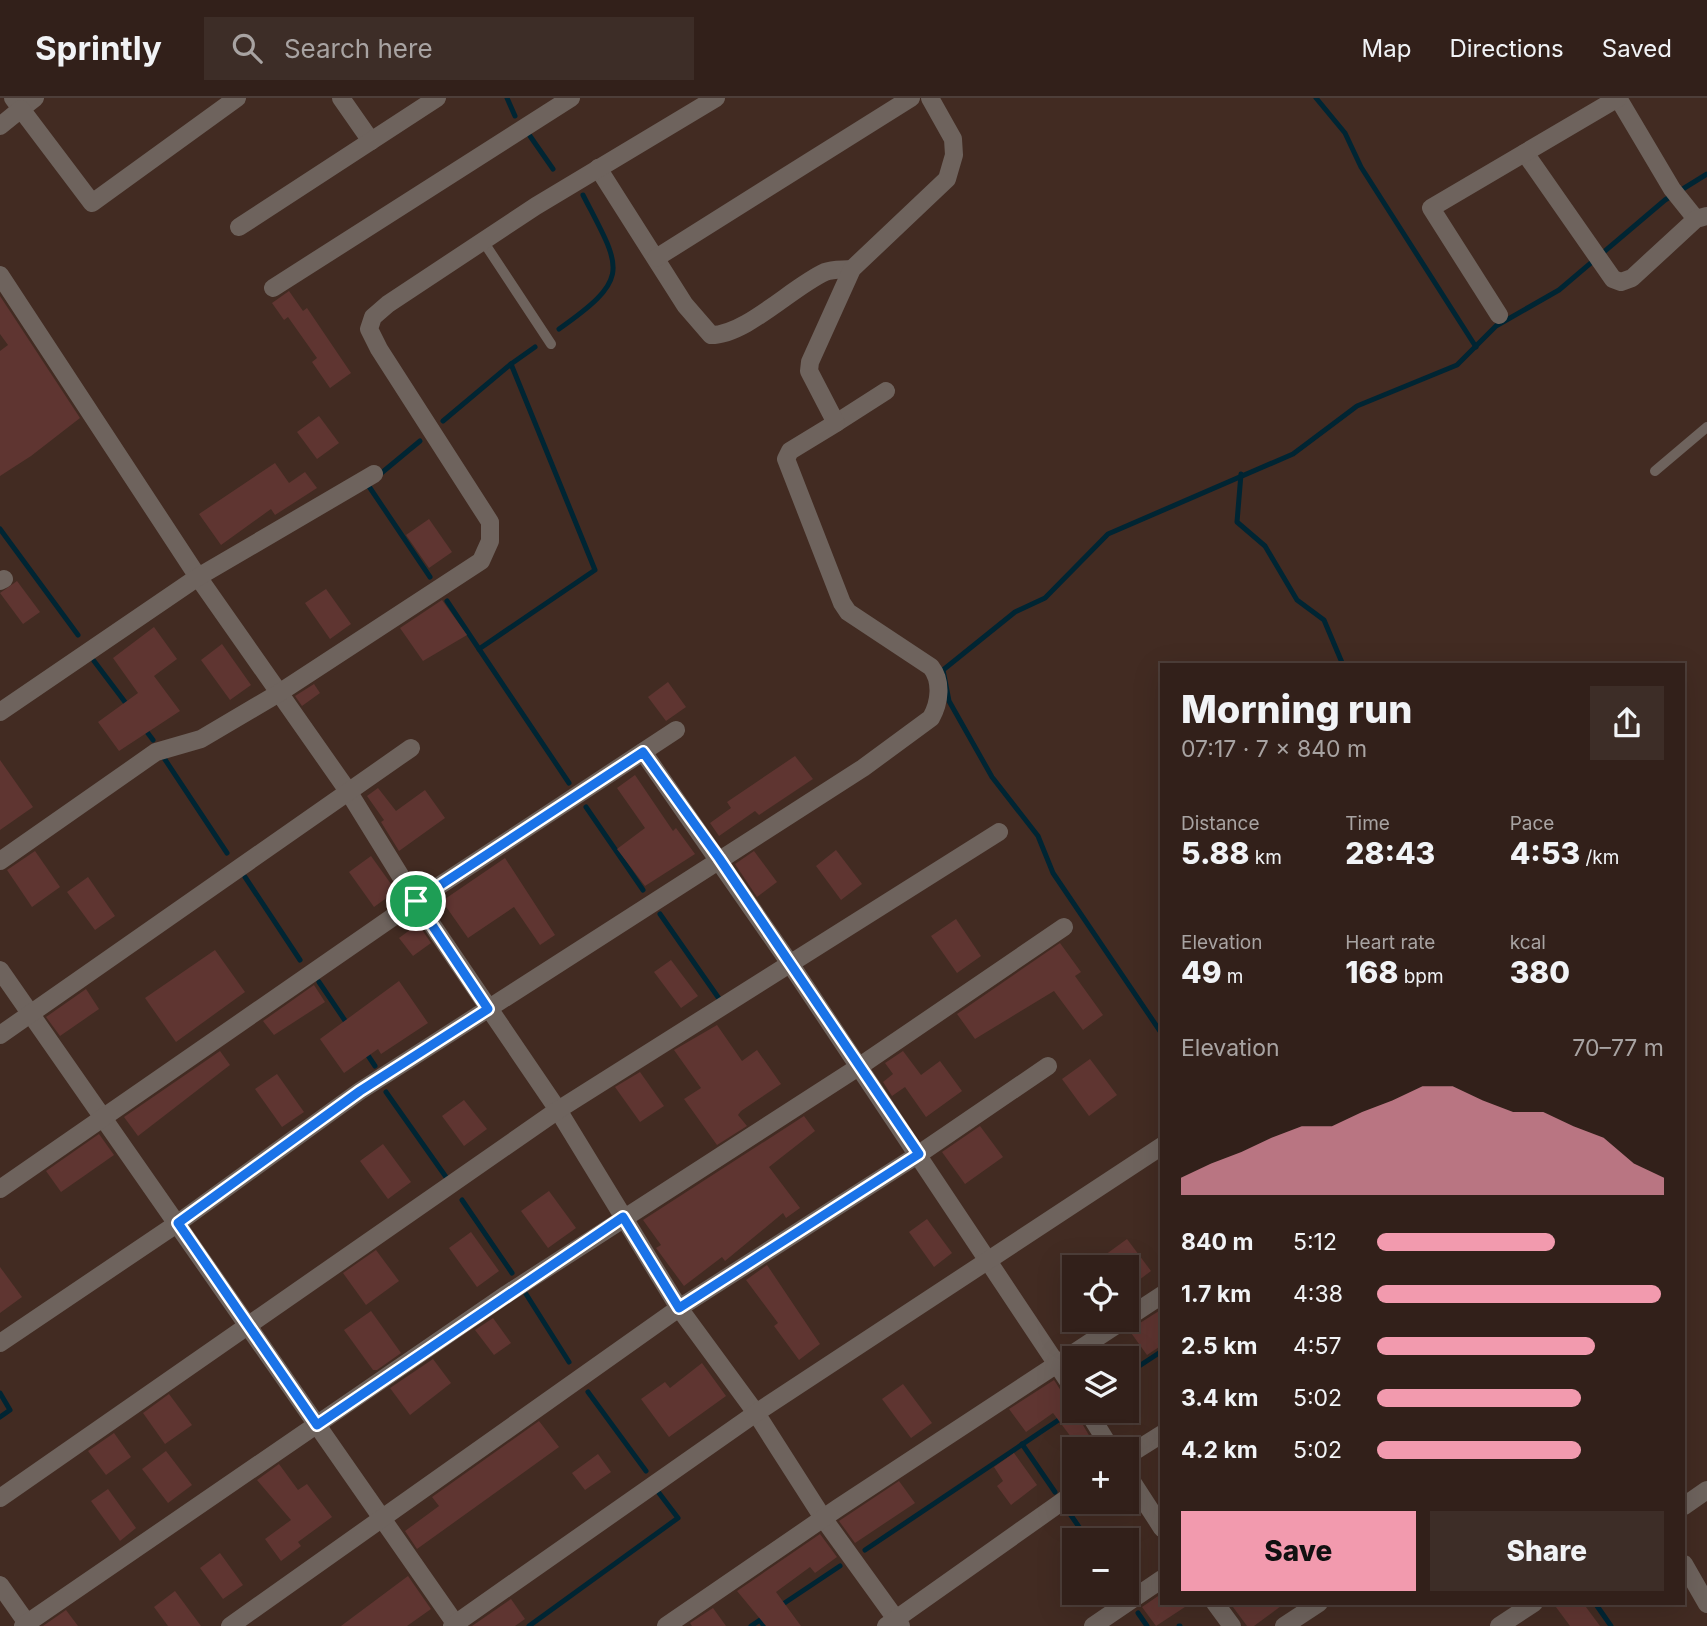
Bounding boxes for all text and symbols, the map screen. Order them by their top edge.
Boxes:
search box [204,17,694,80]
text: Sprintly [35,28,162,68]
icon: search [228,29,266,67]
text: Search here [284,33,433,64]
text: Map [1362,34,1411,63]
text: Directions [1449,34,1564,63]
text: Saved [1602,34,1672,63]
text: Morning run [1181,686,1412,732]
button: share [1590,686,1664,760]
text: 07:17 · 7 × 840 m [1181,735,1367,763]
text: Distance [1181,812,1259,835]
text: Time [1345,812,1390,835]
text: Pace [1510,812,1554,835]
text: 5.88 [1181,835,1249,871]
text: 28:43 [1345,835,1435,871]
text: 4:53 [1510,835,1580,871]
text: km [1249,846,1282,869]
text: /km [1580,846,1619,869]
pin [386,871,446,931]
icon: arrive [397,882,435,920]
text: Elevation [1181,931,1262,954]
text: Heart rate [1345,931,1435,954]
text: kcal [1510,931,1546,954]
text: 49 [1181,954,1222,990]
text: 168 [1345,954,1398,990]
text: 380 [1510,954,1570,990]
text: m [1222,965,1244,988]
text: bpm [1398,965,1444,988]
text: Elevation [1181,1034,1280,1062]
text: 70–77 m [1572,1034,1664,1062]
text: 840 m [1181,1228,1253,1256]
text: 5:12 [1293,1228,1337,1256]
map controls [1062,1255,1139,1605]
button: locate [1062,1255,1139,1332]
text: 1.7 km [1181,1280,1251,1308]
text: 4:38 [1293,1280,1343,1308]
text: 2.5 km [1181,1332,1258,1360]
text: 4:57 [1293,1332,1341,1360]
button: layers [1062,1346,1139,1423]
text: 3.4 km [1181,1384,1258,1412]
text: 5:02 [1293,1384,1342,1412]
text: 4.2 km [1181,1436,1258,1464]
text: 5:02 [1293,1436,1342,1464]
button: + [1062,1437,1139,1514]
button: Save [1181,1511,1416,1591]
button: Share [1430,1511,1664,1591]
button: − [1062,1528,1139,1605]

